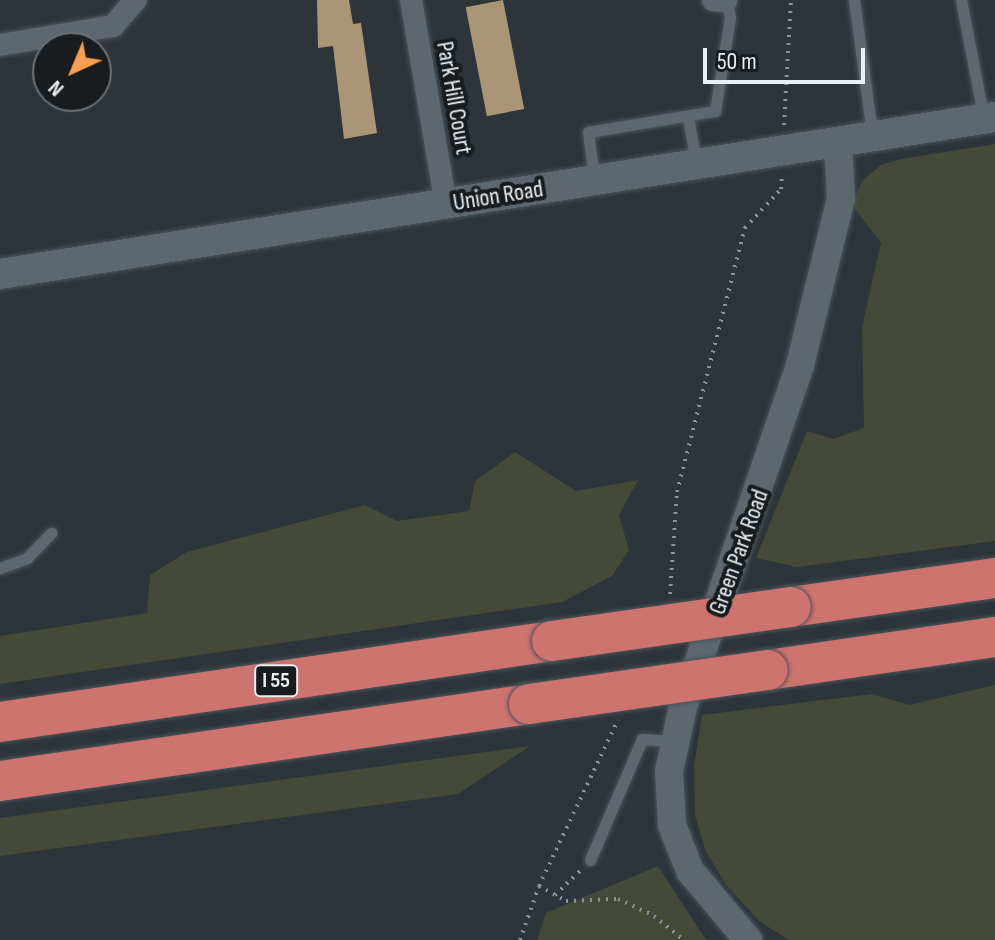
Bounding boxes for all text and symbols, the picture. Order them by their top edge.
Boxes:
north arrow [32,32,112,112]
scale bar [707,32,869,82]
street label: Park Hill Court [430,39,478,157]
text: 50 m [717,47,757,76]
text: N [43,74,70,102]
street label: Union Road [451,175,545,217]
street label: Green Park Road [703,486,775,618]
road number: I 55 [254,663,298,699]

